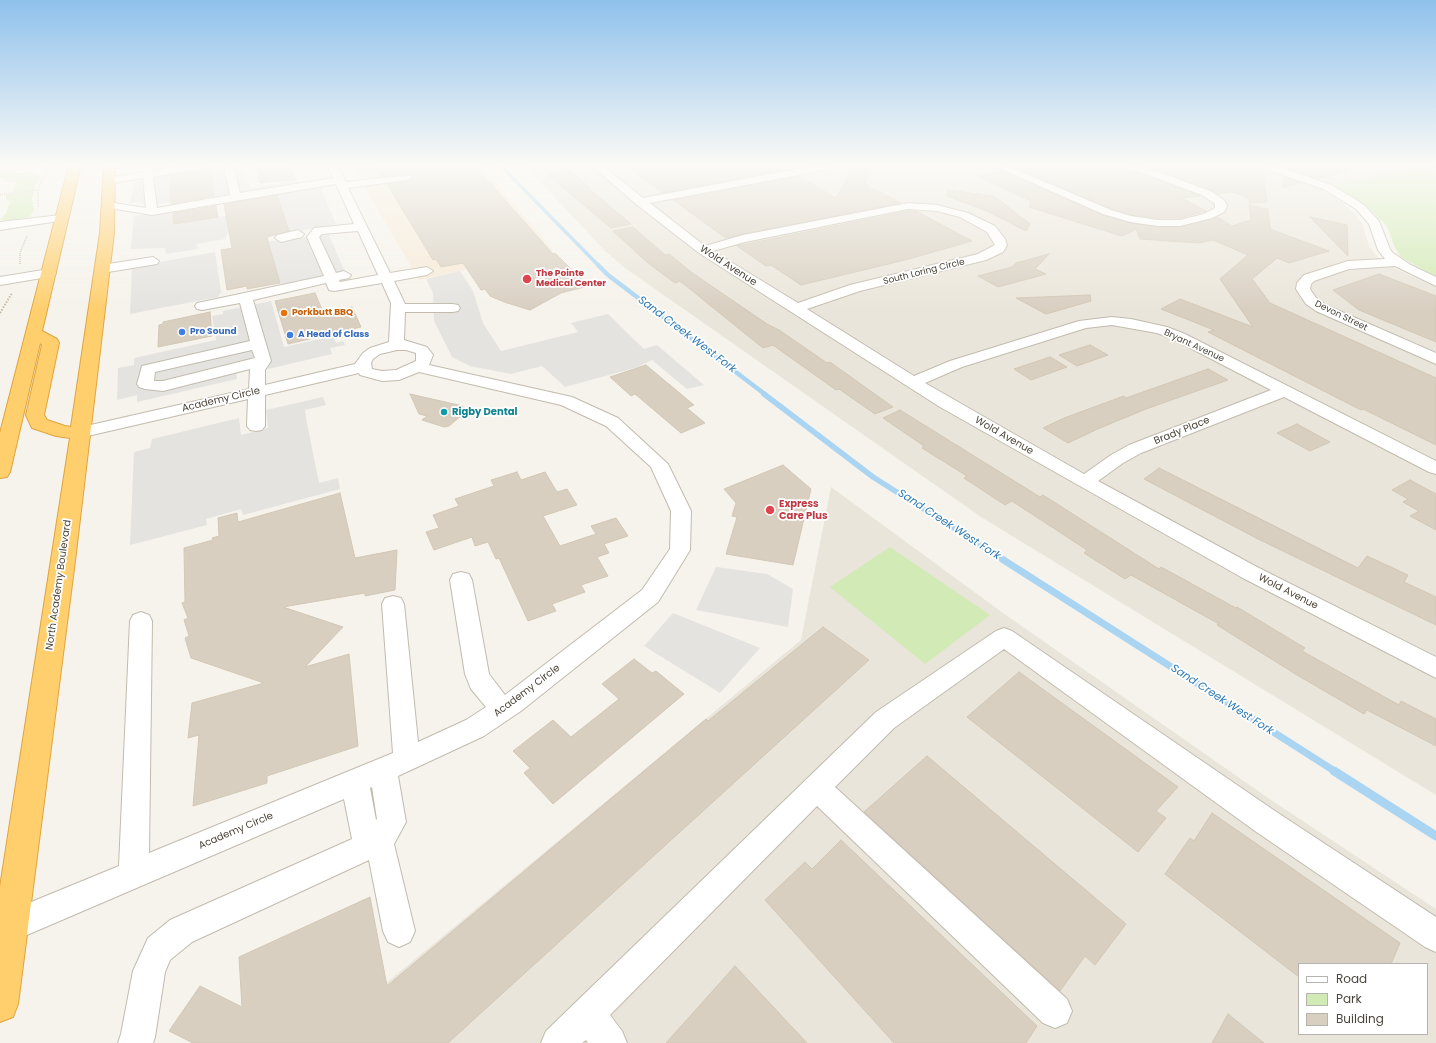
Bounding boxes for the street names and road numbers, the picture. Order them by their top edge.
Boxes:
street label: Wold Avenue [697,243,759,289]
street label: South Loring Circle [882,257,966,287]
street label: Devon Street [1313,299,1369,333]
street label: Bryant Avenue [1162,327,1226,365]
street label: Academy Circle [181,385,261,415]
street label: Wold Avenue [973,414,1035,458]
street label: Brady Place [1152,414,1212,448]
street label: North Academy Boulevard [44,519,74,651]
street label: Wold Avenue [1256,572,1320,612]
street label: Academy Circle [492,662,562,720]
street label: Academy Circle [197,810,275,852]

